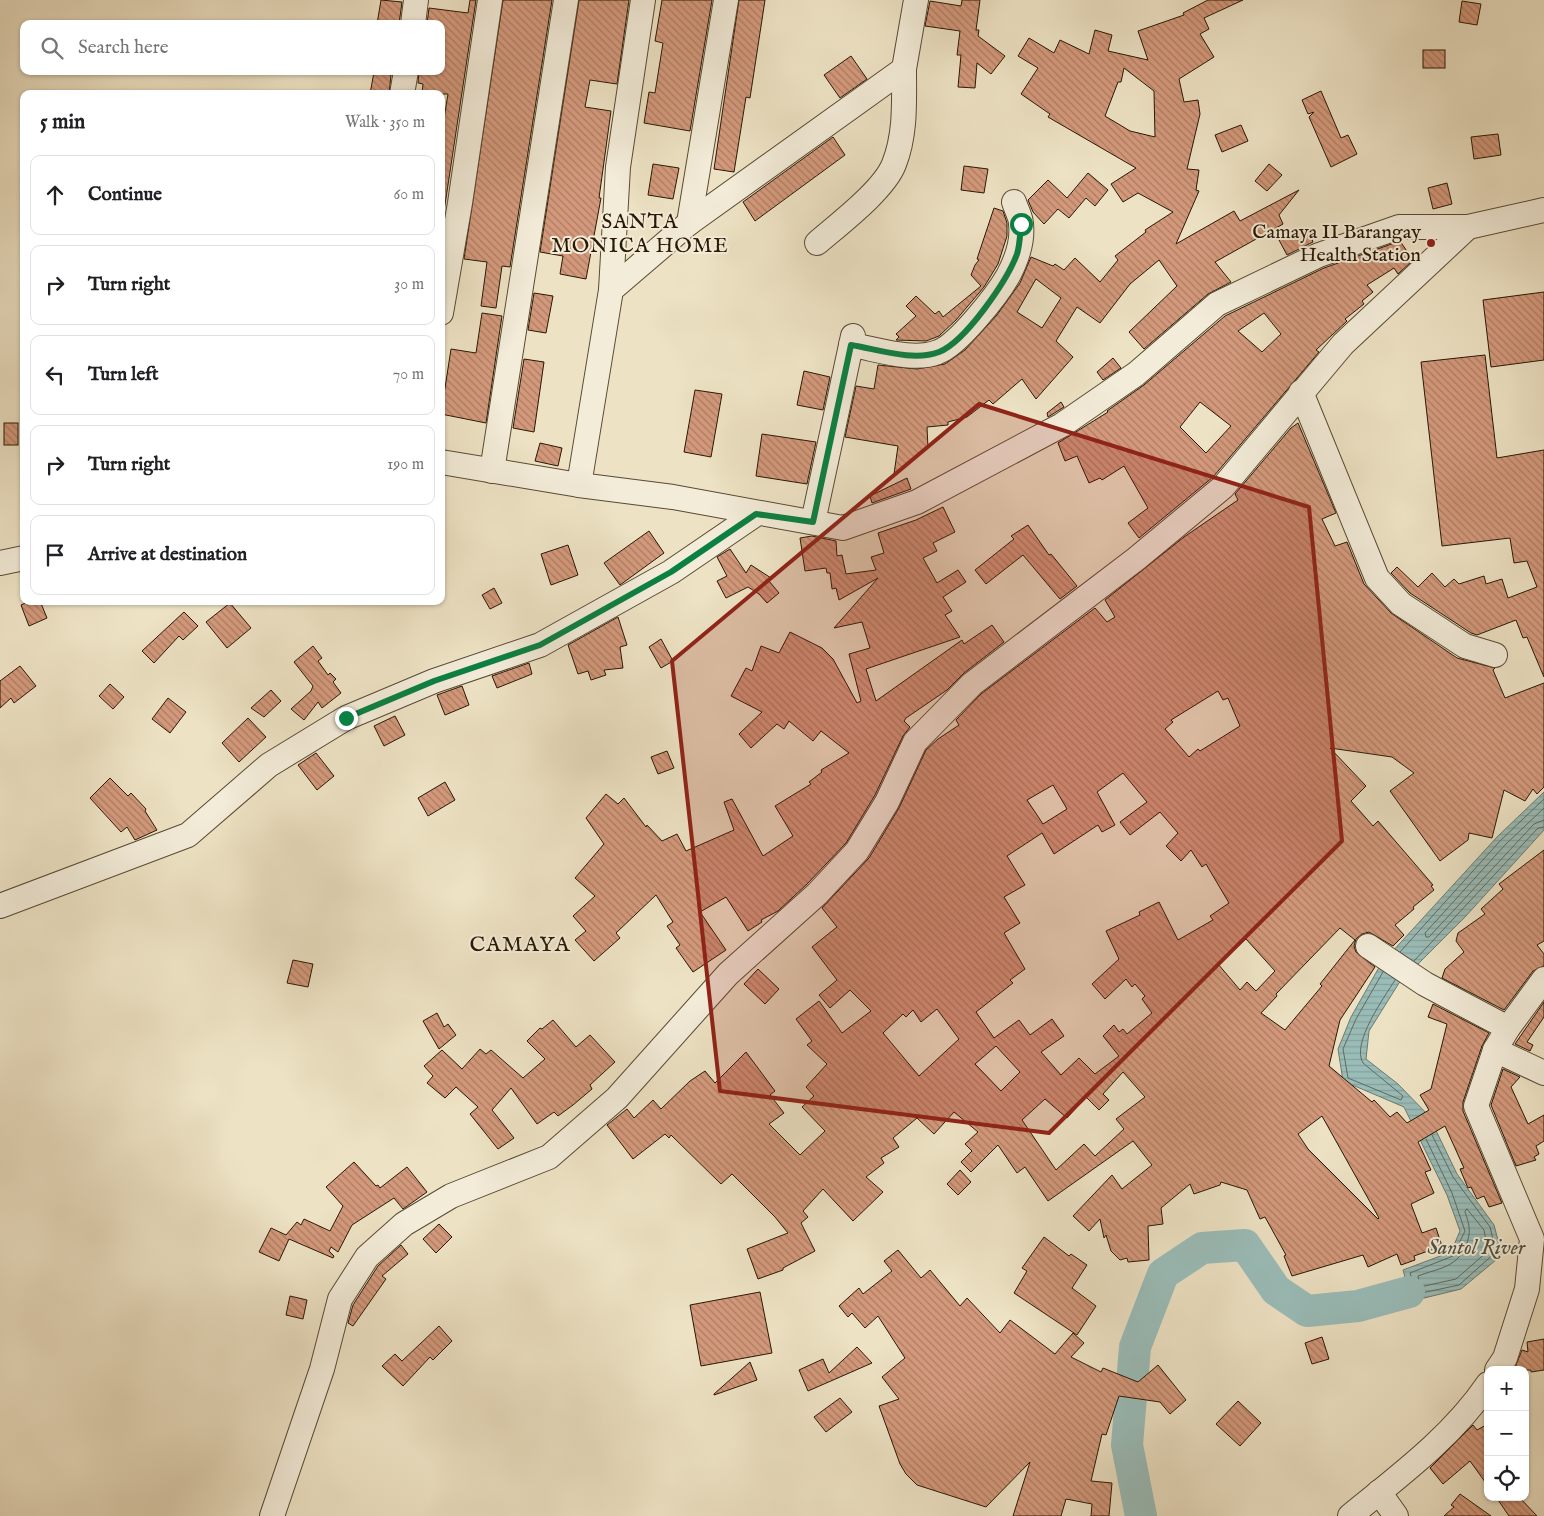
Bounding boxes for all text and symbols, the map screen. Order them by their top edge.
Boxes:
search box [20,20,445,75]
icon: search [38,34,66,62]
text: Search here [78,36,169,60]
text: 5 min [40,109,85,136]
text: Walk · 350 m [345,113,425,133]
icon: ahead [41,181,69,209]
text: Continue [88,183,162,207]
text: 60 m [394,185,424,205]
district label: SANTA MONICA HOME [551,209,729,260]
route start [1010,213,1033,236]
place label: Camaya II Barangay Health Station [1252,220,1421,268]
marker: Camaya II Barangay Health Station [1425,237,1437,249]
icon: right [41,271,69,299]
text: Turn right [88,273,170,297]
text: 30 m [394,275,424,295]
icon: left [41,361,69,389]
text: Turn left [88,363,159,387]
text: 70 m [393,365,424,385]
icon: right [41,451,69,479]
text: Turn right [88,453,170,477]
text: 190 m [387,455,424,475]
icon: arrive [41,541,69,569]
text: Arrive at destination [88,543,247,567]
route end [335,707,358,730]
district label: CAMAYA [469,931,571,959]
water label: Santol River [1427,1235,1526,1262]
map controls [1484,1366,1529,1501]
button: + [1484,1366,1529,1411]
button: − [1484,1411,1529,1456]
button: locate [1484,1456,1529,1501]

